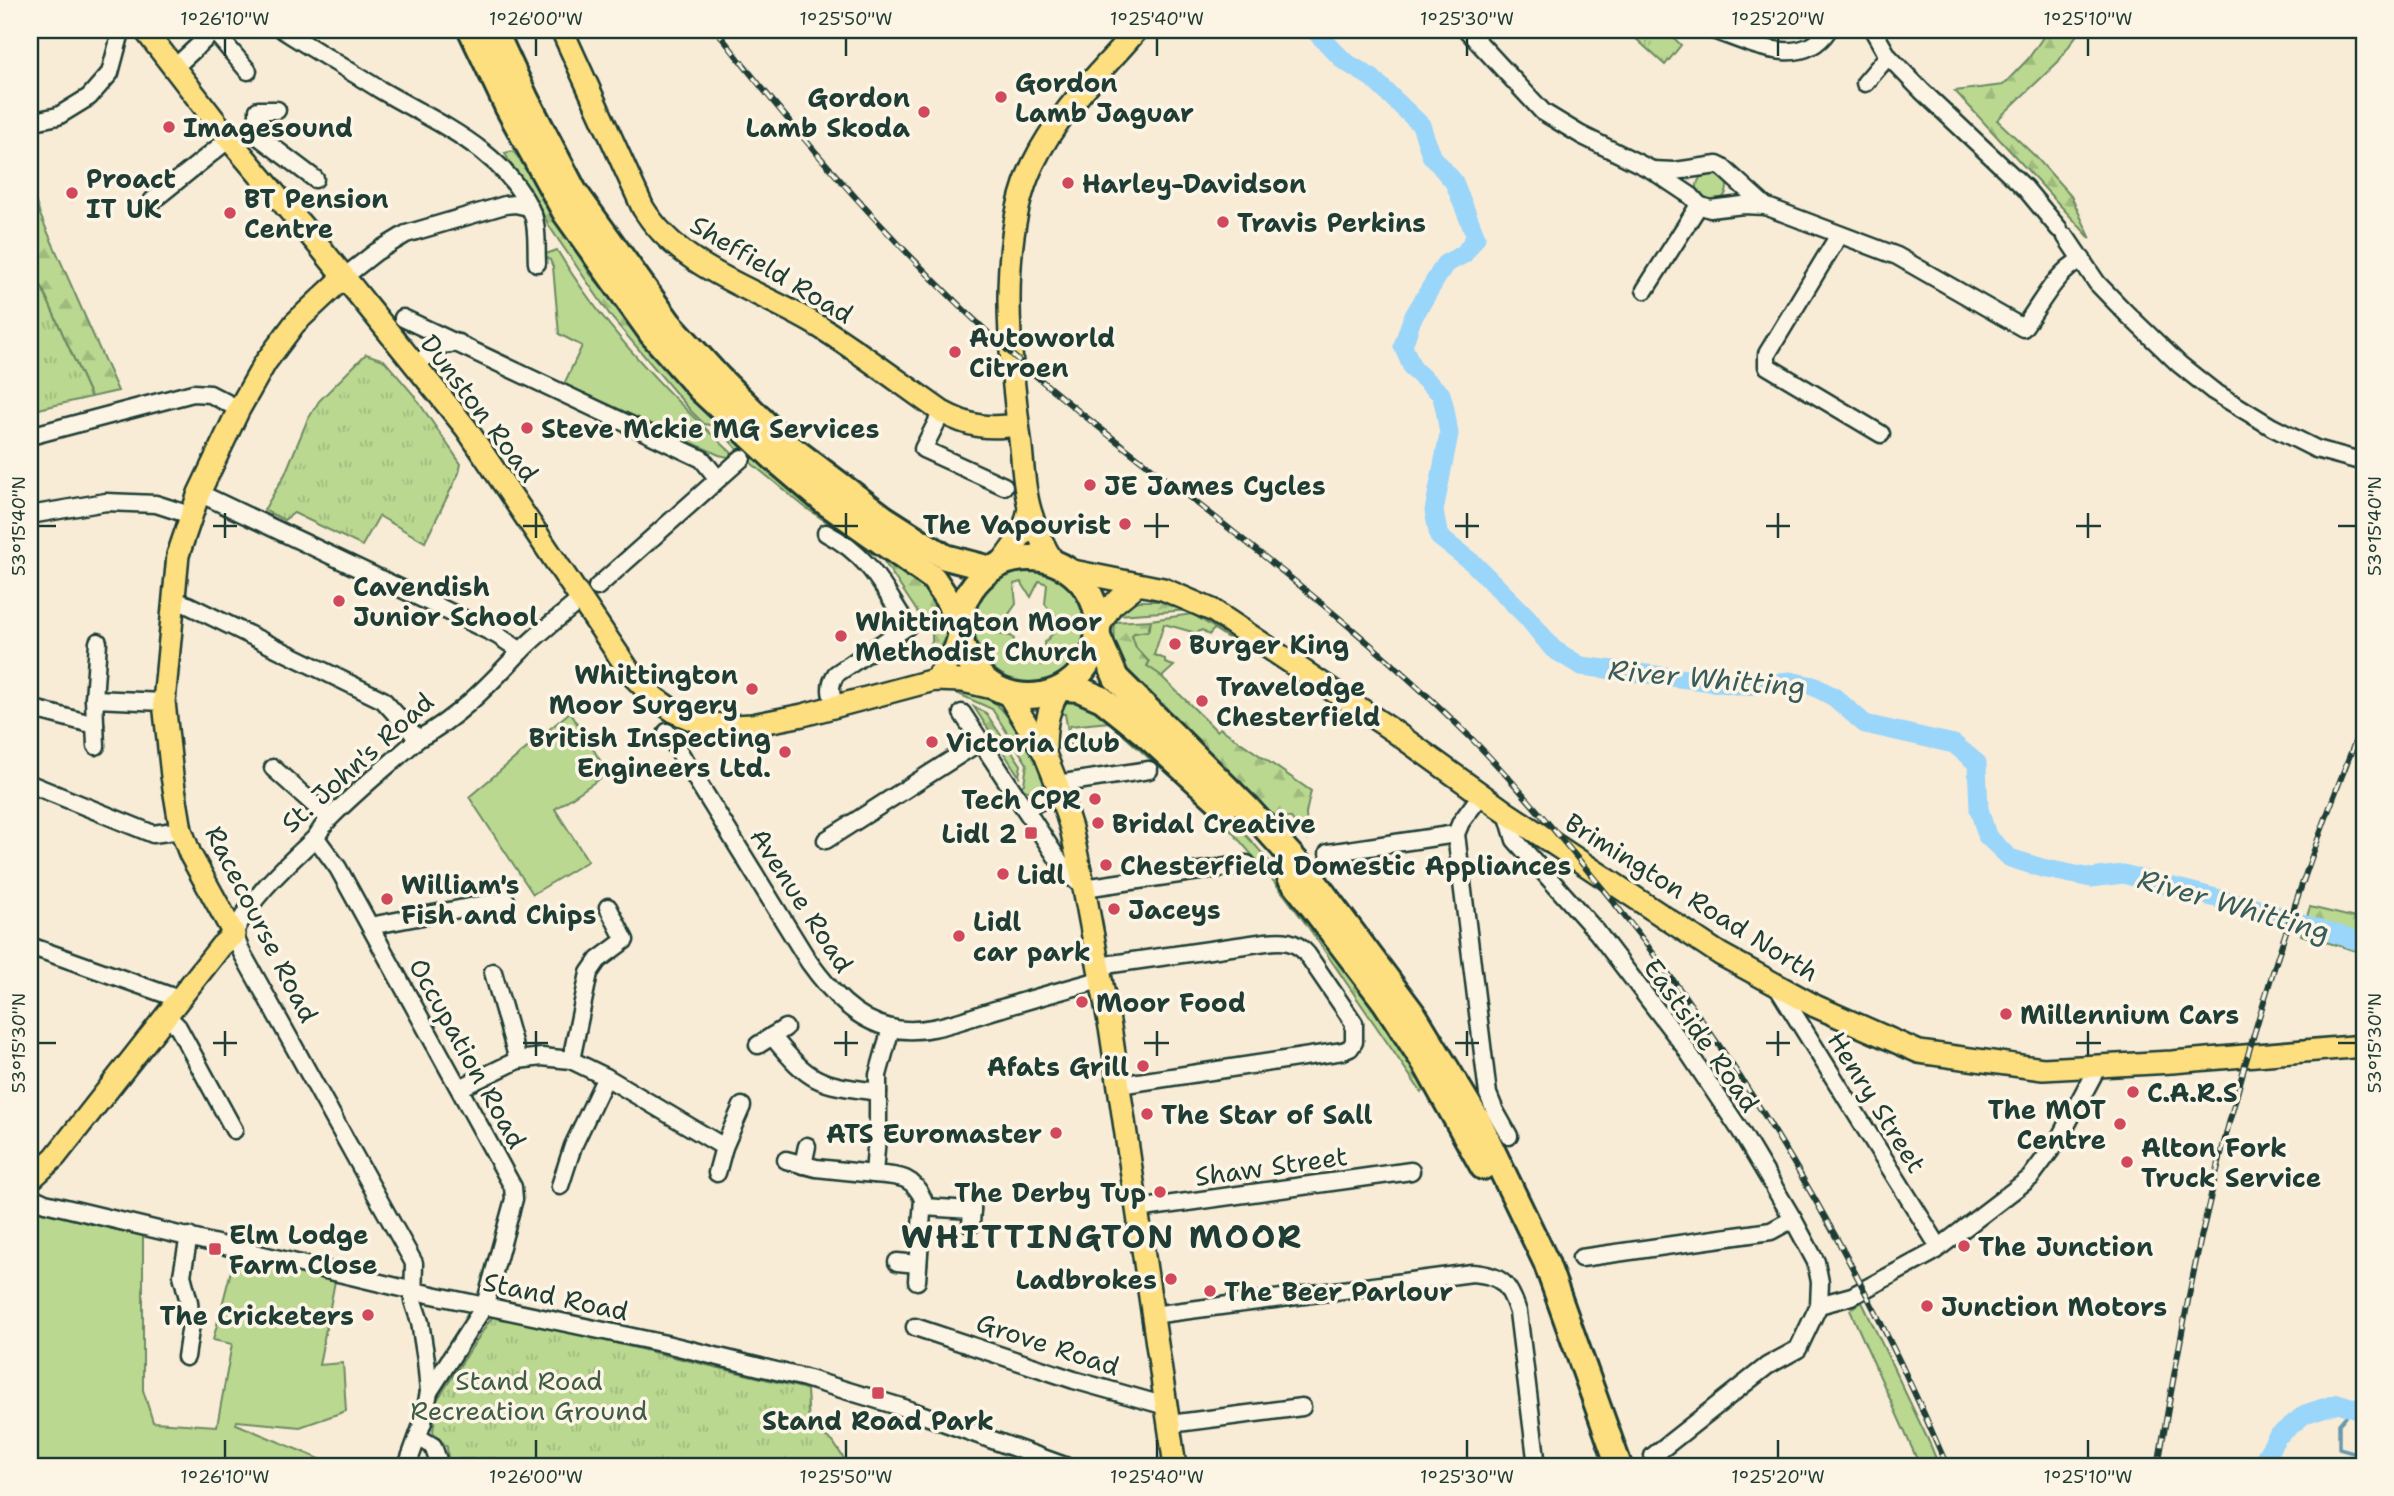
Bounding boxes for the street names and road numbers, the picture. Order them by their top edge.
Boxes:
street label: Sheffield Road [684,207,860,331]
street label: Dunston Road [413,327,547,489]
street label: St. John's Road [273,684,441,840]
street label: Brimington Road North [1558,805,1826,989]
street label: Racecourse Road [197,820,327,1028]
street label: Avenue Road [742,821,862,979]
street label: Eastside Road [1636,951,1768,1119]
street label: Occupation Road [401,952,535,1154]
street label: Henry Street [1820,1025,1934,1179]
street label: Shaw Street [1192,1138,1350,1194]
street label: Stand Road [480,1264,632,1328]
street label: Grove Road [972,1304,1124,1384]

